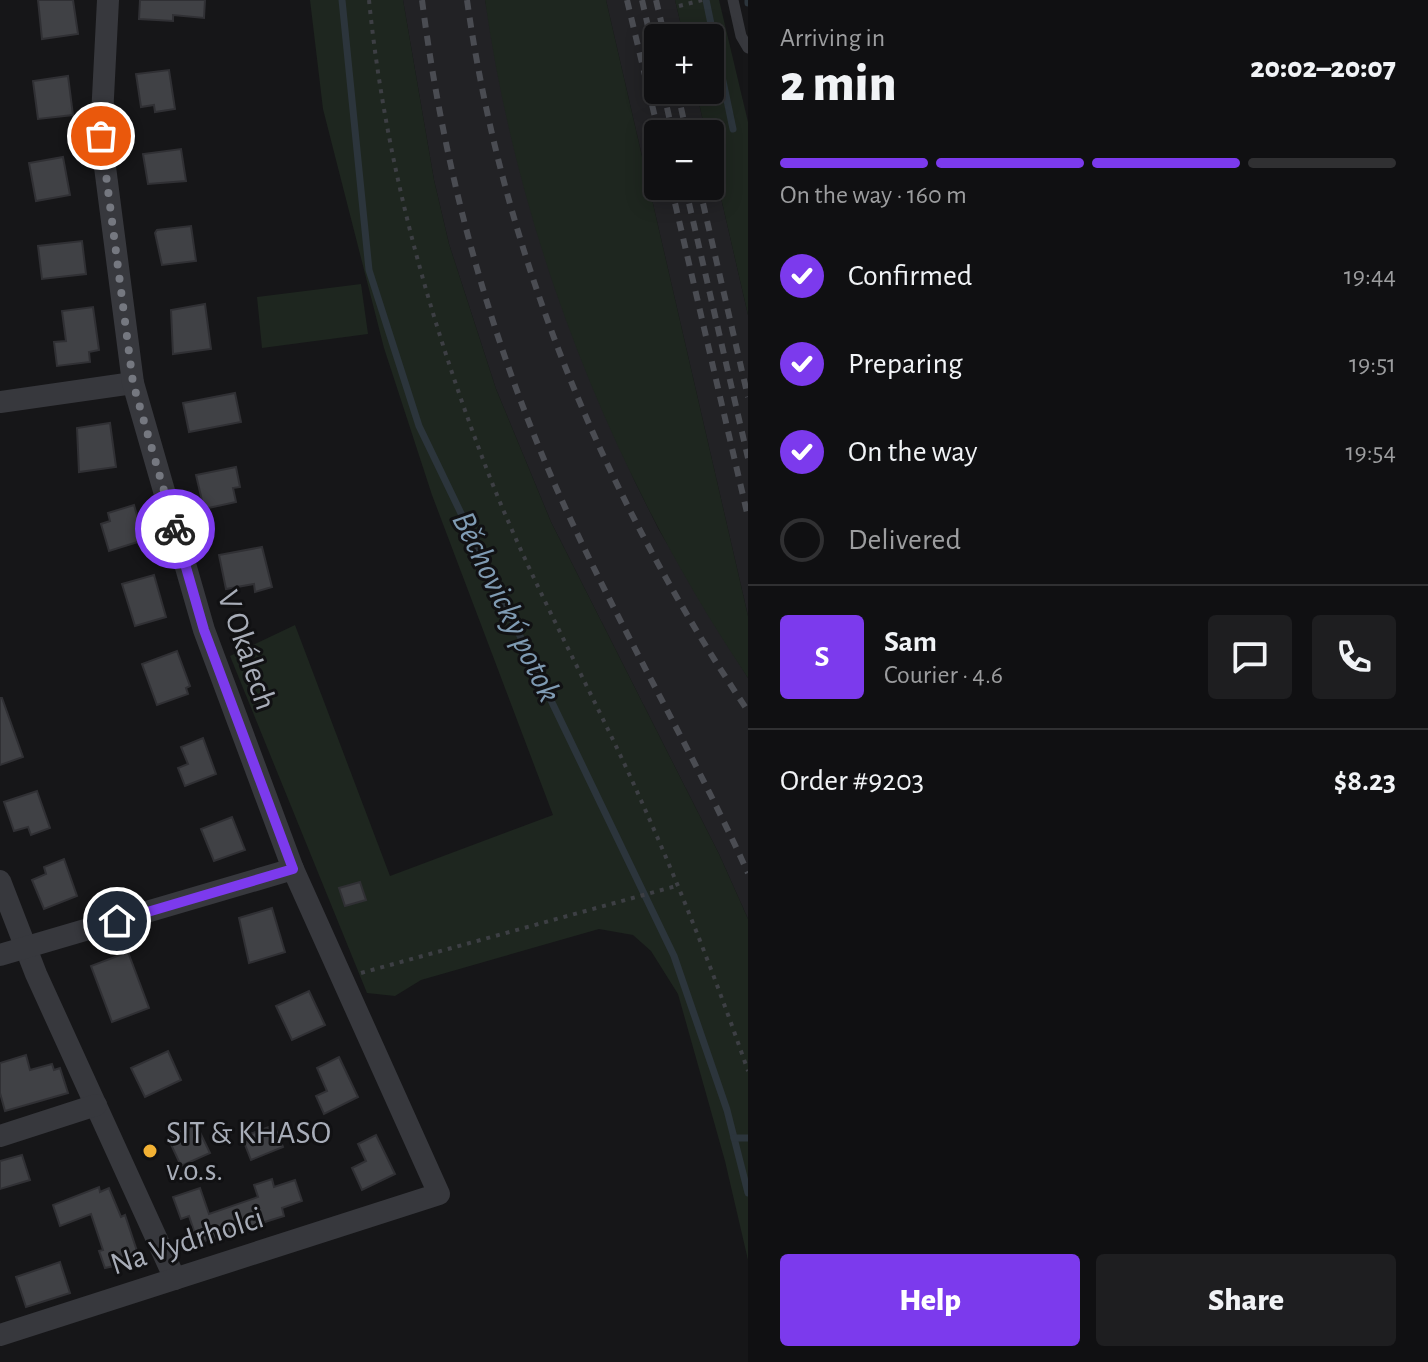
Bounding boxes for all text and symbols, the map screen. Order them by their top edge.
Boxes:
map controls [644,24,724,200]
button: + [644,24,724,104]
text: Arriving in [780,25,885,51]
text: 20:02–20:07 [1250,53,1396,83]
text: 2 min [780,58,896,110]
pin [67,102,135,170]
icon: bag [79,114,123,158]
button: − [644,120,724,200]
text: On the way · 160 m [780,182,967,208]
icon: check [780,254,824,298]
text: Confirmed [848,261,972,291]
text: 19:44 [1344,263,1396,289]
icon: check [780,342,824,386]
text: Preparing [848,349,963,379]
text: 19:51 [1349,351,1396,377]
icon: check [780,430,824,474]
text: On the way [848,437,977,467]
text: 19:54 [1346,439,1396,465]
courier [135,489,215,569]
water label: Běchovický potok [445,506,567,708]
icon: bike [153,507,197,551]
text: Delivered [848,525,961,555]
street label: V Okálech [212,586,282,714]
button: chat [1208,615,1292,699]
button: phone [1312,615,1396,699]
text: Sam [884,627,937,657]
text: S [815,642,829,672]
text: Courier · 4.6 [884,662,1003,688]
text: Order #9203 [780,766,924,796]
text: $8.23 [1334,766,1396,796]
pin [83,887,151,955]
icon: home [95,899,139,943]
place label: SIT & KHASO v.o.s. [166,1117,331,1186]
marker: SIT & KHASO v.o.s. [141,1142,159,1160]
street label: Na Vydrholci [106,1201,268,1281]
button: Help [780,1254,1080,1346]
button: Share [1096,1254,1396,1346]

